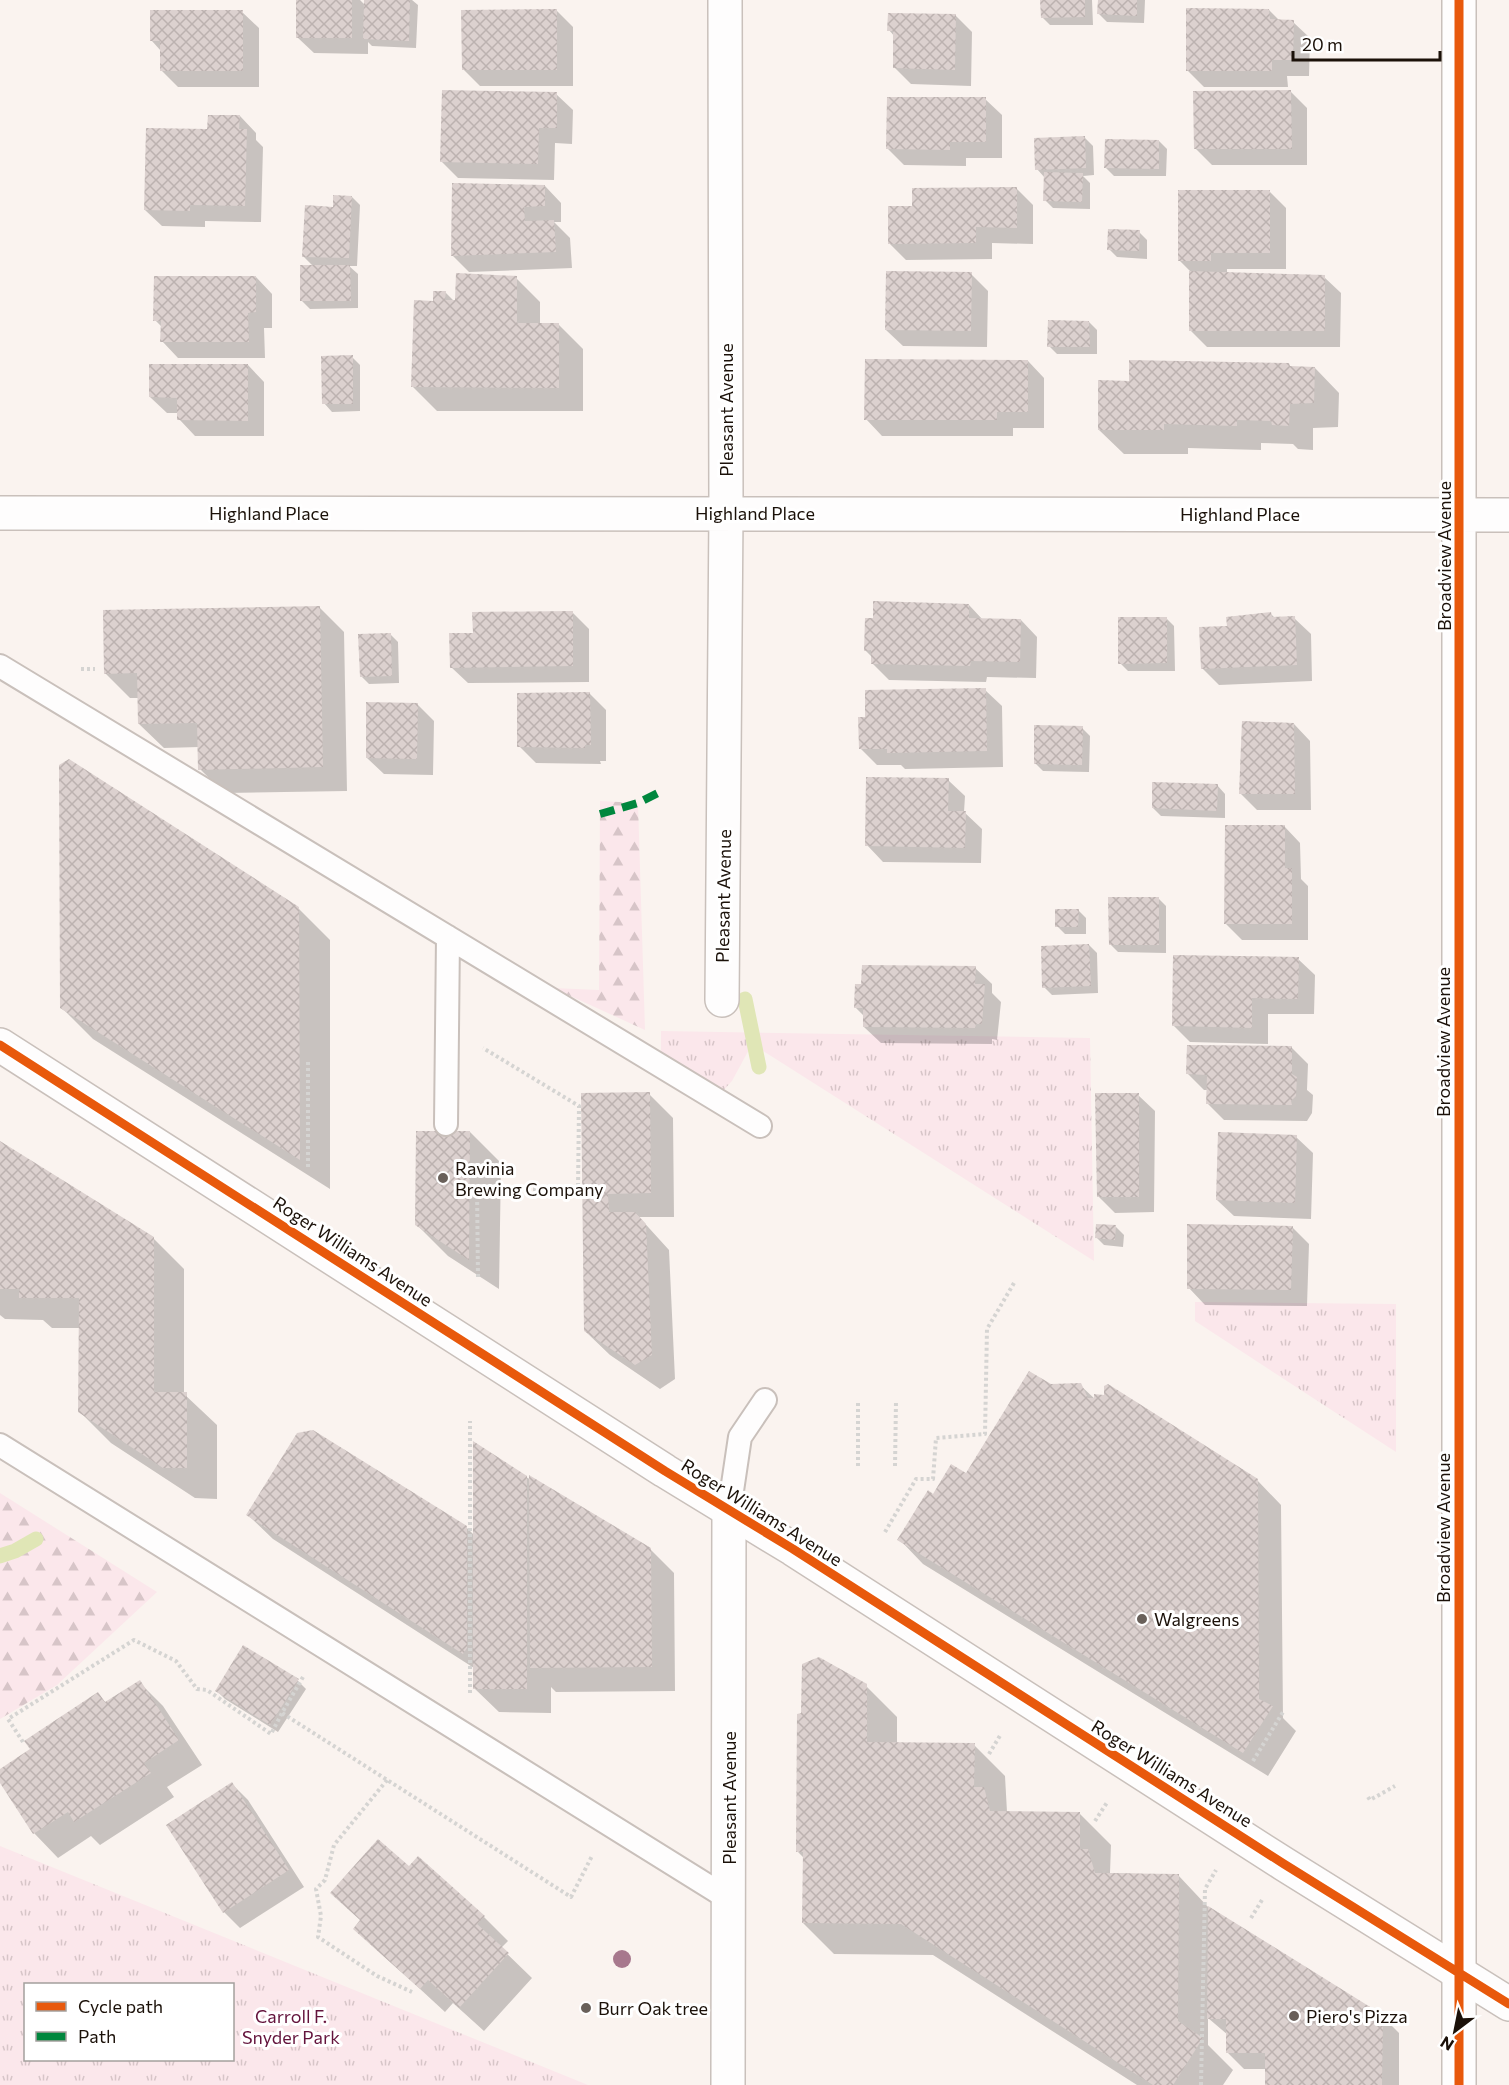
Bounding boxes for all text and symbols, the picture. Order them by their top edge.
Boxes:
scale bar [1293,24,1440,62]
text: 20 m [1302,33,1343,55]
street label: Pleasant Avenue [715,343,737,477]
street label: Broadview Avenue [1433,481,1455,631]
street label: Highland Place [209,502,329,524]
street label: Highland Place [695,502,815,524]
street label: Highland Place [1180,503,1300,525]
street label: Pleasant Avenue [711,829,735,963]
street label: Broadview Avenue [1432,967,1454,1117]
place label: Ravinia Brewing Company [455,1157,604,1200]
marker: Ravinia Brewing Company [436,1171,450,1185]
street label: Roger Williams Avenue [269,1191,437,1311]
street label: Broadview Avenue [1432,1453,1454,1603]
street label: Roger Williams Avenue [678,1454,846,1570]
place label: Walgreens [1154,1608,1240,1630]
marker: Walgreens [1135,1612,1149,1626]
street label: Roger Williams Avenue [1088,1715,1256,1831]
street label: Pleasant Avenue [718,1731,740,1865]
legend [24,1983,234,2061]
text: Cycle path [78,1995,163,2017]
place label: Burr Oak tree [598,1997,708,2019]
marker: Burr Oak tree [579,2001,593,2015]
north arrow [1425,2001,1485,2061]
park label: Carroll F. Snyder Park [242,2005,340,2048]
place label: Piero's Pizza [1306,2005,1408,2027]
marker: Piero's Pizza [1287,2009,1301,2023]
text: Path [78,2025,116,2047]
text: N [1437,2033,1457,2055]

